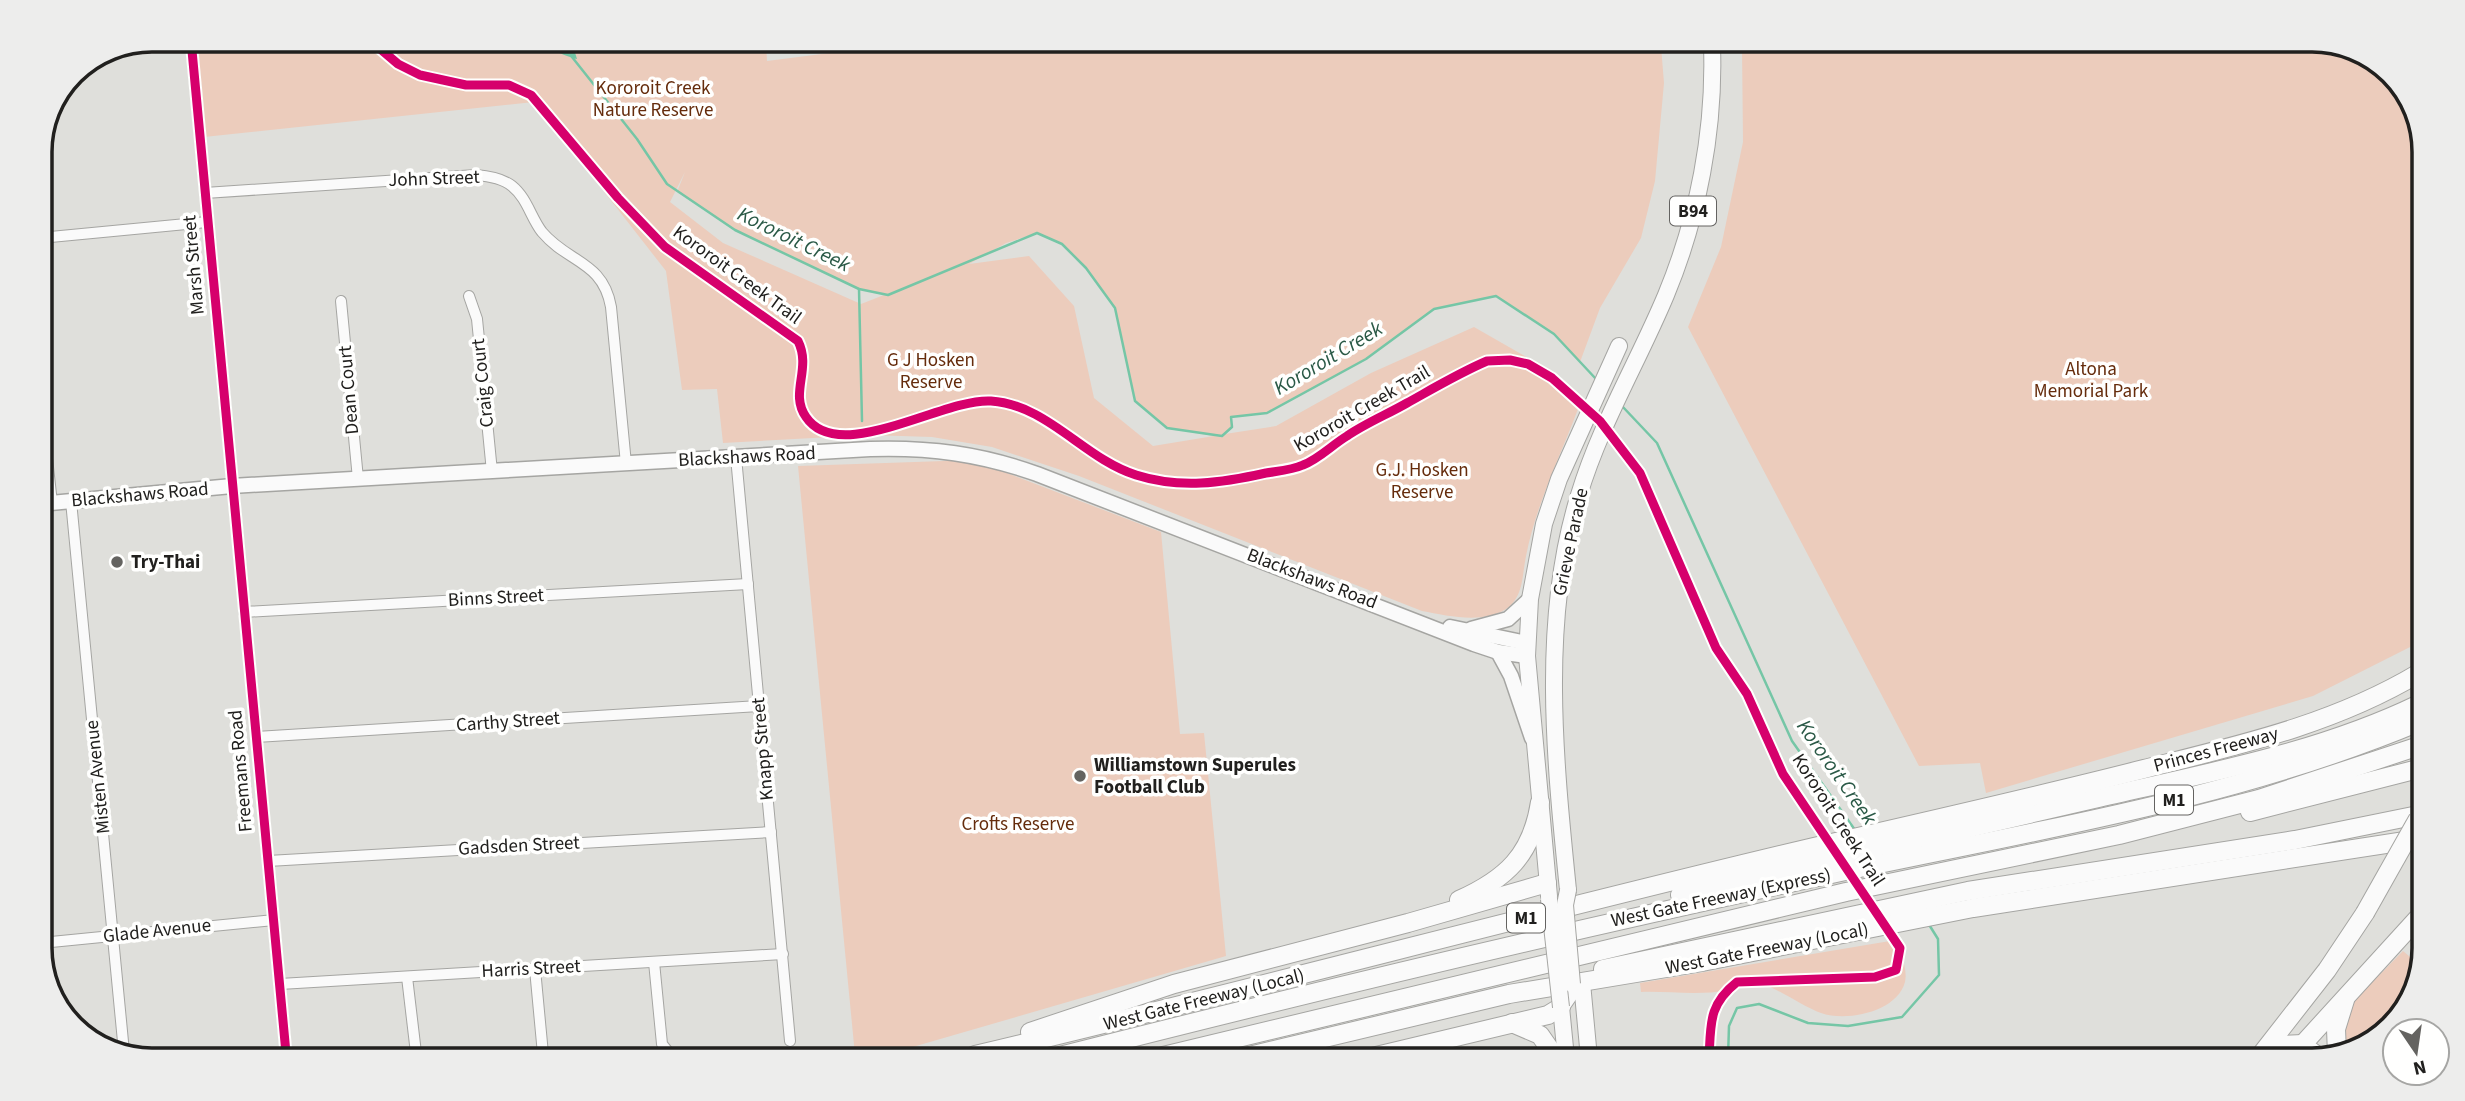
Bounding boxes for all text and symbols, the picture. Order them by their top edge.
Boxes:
park label: Kororoit Creek Nature Reserve [593,75,713,124]
street label: John Street [388,164,481,194]
road number: B94 [1670,196,1716,226]
water label: Kororoit Creek [732,199,857,280]
street label: Marsh Street [176,214,212,316]
street label: Kororoit Creek Trail [667,219,807,331]
water label: Kororoit Creek [1268,313,1389,402]
street label: Craig Court [465,337,501,429]
street label: Dean Court [332,344,366,436]
park label: G J Hosken Reserve [887,347,975,396]
park label: Altona Memorial Park [2034,356,2149,405]
street label: Kororoit Creek Trail [1289,359,1435,459]
street label: Blackshaws Road [678,440,816,474]
park label: G.J. Hosken Reserve [1375,457,1469,506]
street label: Blackshaws Road [70,476,210,514]
street label: Grieve Parade [1546,486,1596,598]
street label: Blackshaws Road [1243,542,1381,616]
place label: Try-Thai [131,549,200,576]
marker: Try-Thai [109,554,125,570]
street label: Binns Street [447,582,545,614]
street label: Knapp Street [745,696,781,802]
street label: Carthy Street [455,705,561,739]
street label: Freemans Road [222,709,260,833]
water label: Kororoit Creek [1790,713,1885,832]
street label: Misten Avenue [79,719,117,835]
street label: Princes Freeway [2151,720,2282,780]
street label: Kororoit Creek Trail [1785,748,1891,892]
place label: Williamstown Superules Football Club [1094,752,1296,801]
marker: Williamstown Superules Football Club [1072,768,1088,784]
road number: M1 [2155,786,2193,814]
park label: Crofts Reserve [961,811,1075,838]
street label: Gadsden Street [458,829,581,863]
street label: West Gate Freeway (Express) [1608,861,1834,935]
road number: M1 [1507,903,1545,932]
street label: Glade Avenue [102,912,212,950]
street label: West Gate Freeway (Local) [1663,916,1871,982]
street label: Harris Street [481,953,582,985]
street label: West Gate Freeway (Local) [1101,962,1307,1038]
north arrow [2381,1017,2451,1087]
text: N [2410,1053,2429,1082]

